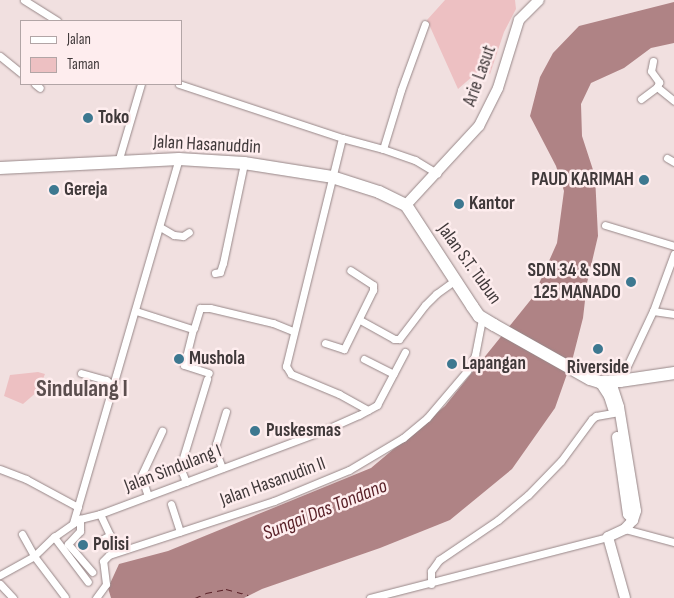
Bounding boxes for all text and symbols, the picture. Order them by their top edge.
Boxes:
legend [20,20,182,85]
text: Jalan [67,30,91,49]
street label: Arie Lasut [459,42,501,110]
text: Taman [67,55,100,74]
place label: Toko [98,107,129,129]
marker: Toko [82,112,94,124]
street label: Jalan Hasanuddin [153,131,261,159]
place label: PAUD KARIMAH [531,169,634,191]
marker: PAUD KARIMAH [638,174,650,186]
place label: Gereja [64,179,107,201]
marker: Gereja [48,184,60,196]
place label: Kantor [469,193,515,215]
marker: Kantor [453,198,465,210]
street label: Jalan S.T. Tubun [432,219,506,309]
place label: SDN 34 & SDN 125 MANADO [528,260,621,304]
marker: SDN 34 & SDN 125 MANADO [625,276,637,288]
marker: Riverside [592,343,604,355]
place label: Mushola [189,348,245,370]
marker: Mushola [173,353,185,365]
place label: Lapangan [462,353,526,375]
place label: Riverside [567,357,629,379]
marker: Lapangan [446,358,458,370]
district label: Sindulang I [36,375,128,403]
place label: Puskesmas [266,420,341,442]
marker: Puskesmas [248,424,262,438]
street label: Jalan Sindulang I [121,440,225,498]
street label: Jalan Hasanudin II [217,452,329,512]
water label: Sungai Das Tondano [259,474,391,546]
place label: Polisi [93,534,129,556]
marker: Polisi [77,539,89,551]

